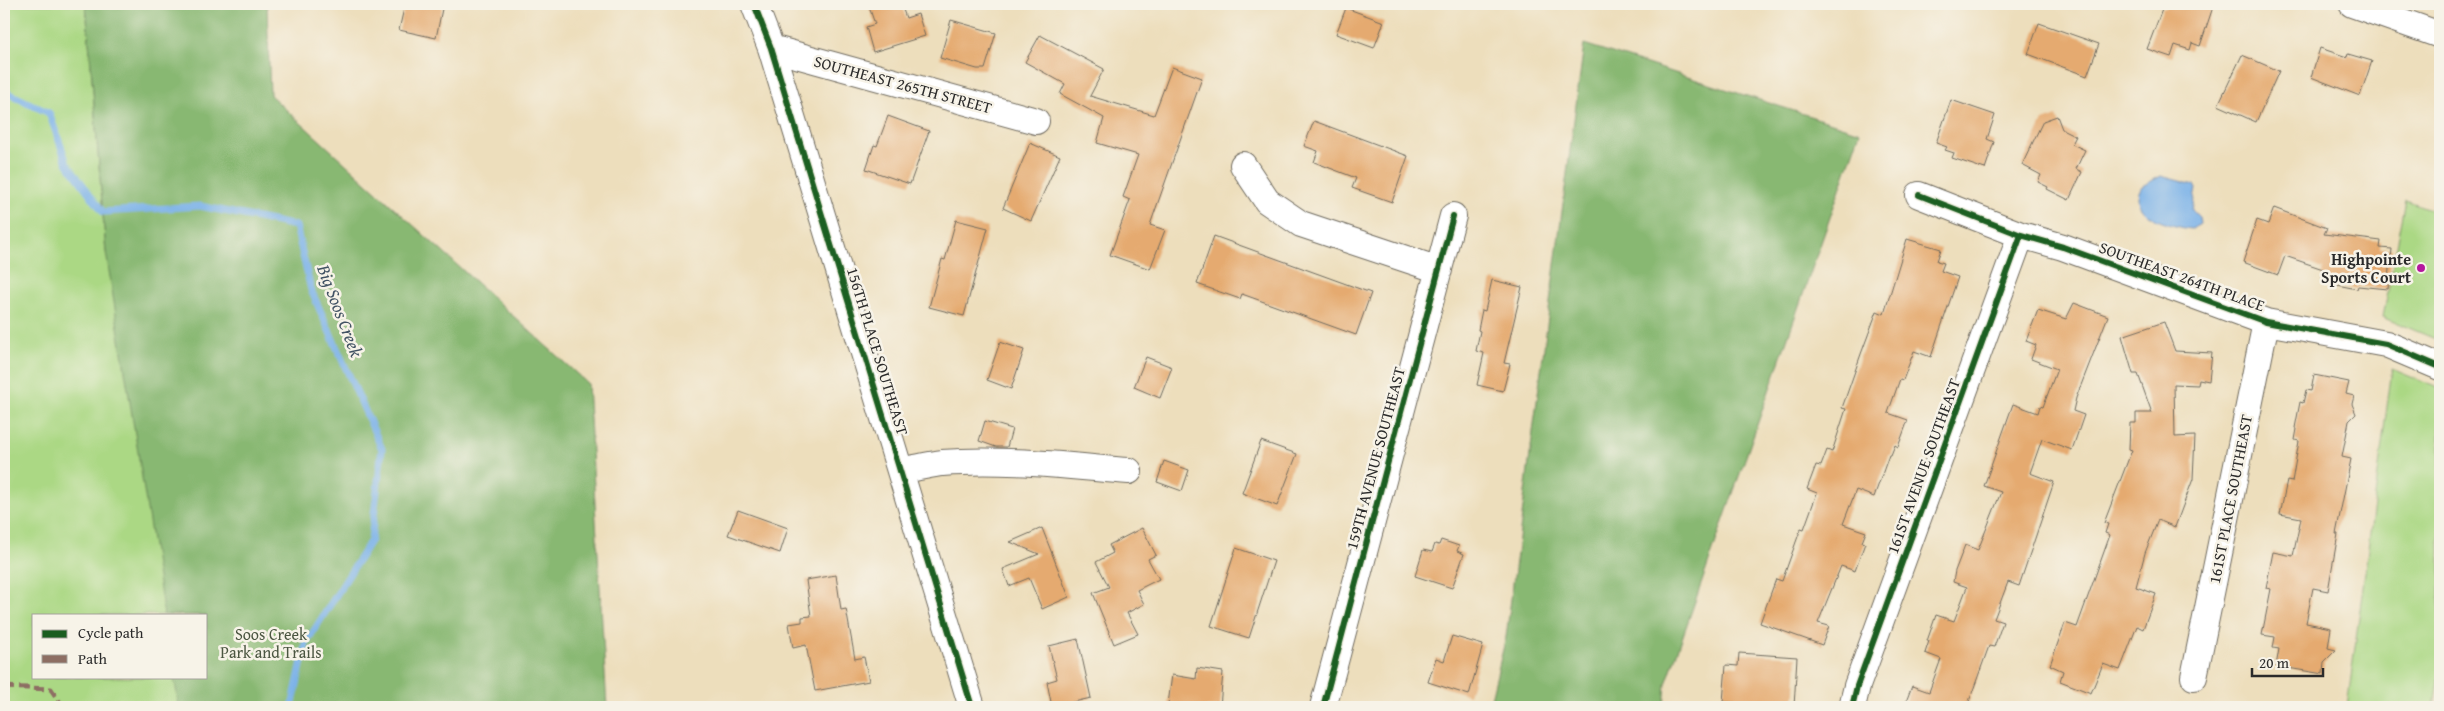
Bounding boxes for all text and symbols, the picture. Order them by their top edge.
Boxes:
street label: SOUTHEAST 265TH STREET [811,49,995,119]
street label: SOUTHEAST 264TH PLACE [2096,235,2268,317]
place label: Highpointe Sports Court [2321,247,2411,289]
water label: Big Soos Creek [310,260,371,362]
marker: Highpointe Sports Court [2415,262,2427,274]
street label: 156TH PLACE SOUTHEAST [841,264,915,438]
street label: 159TH AVENUE SOUTHEAST [1339,364,1411,552]
street label: 161ST AVENUE SOUTHEAST [1880,375,1966,557]
street label: 161ST PLACE SOUTHEAST [2202,412,2258,586]
legend [32,614,208,678]
text: Cycle path [78,622,144,643]
park label: Soos Creek Park and Trails [220,622,322,664]
scale bar [2252,646,2323,678]
text: Path [78,648,107,669]
text: 20 m [2259,652,2290,673]

